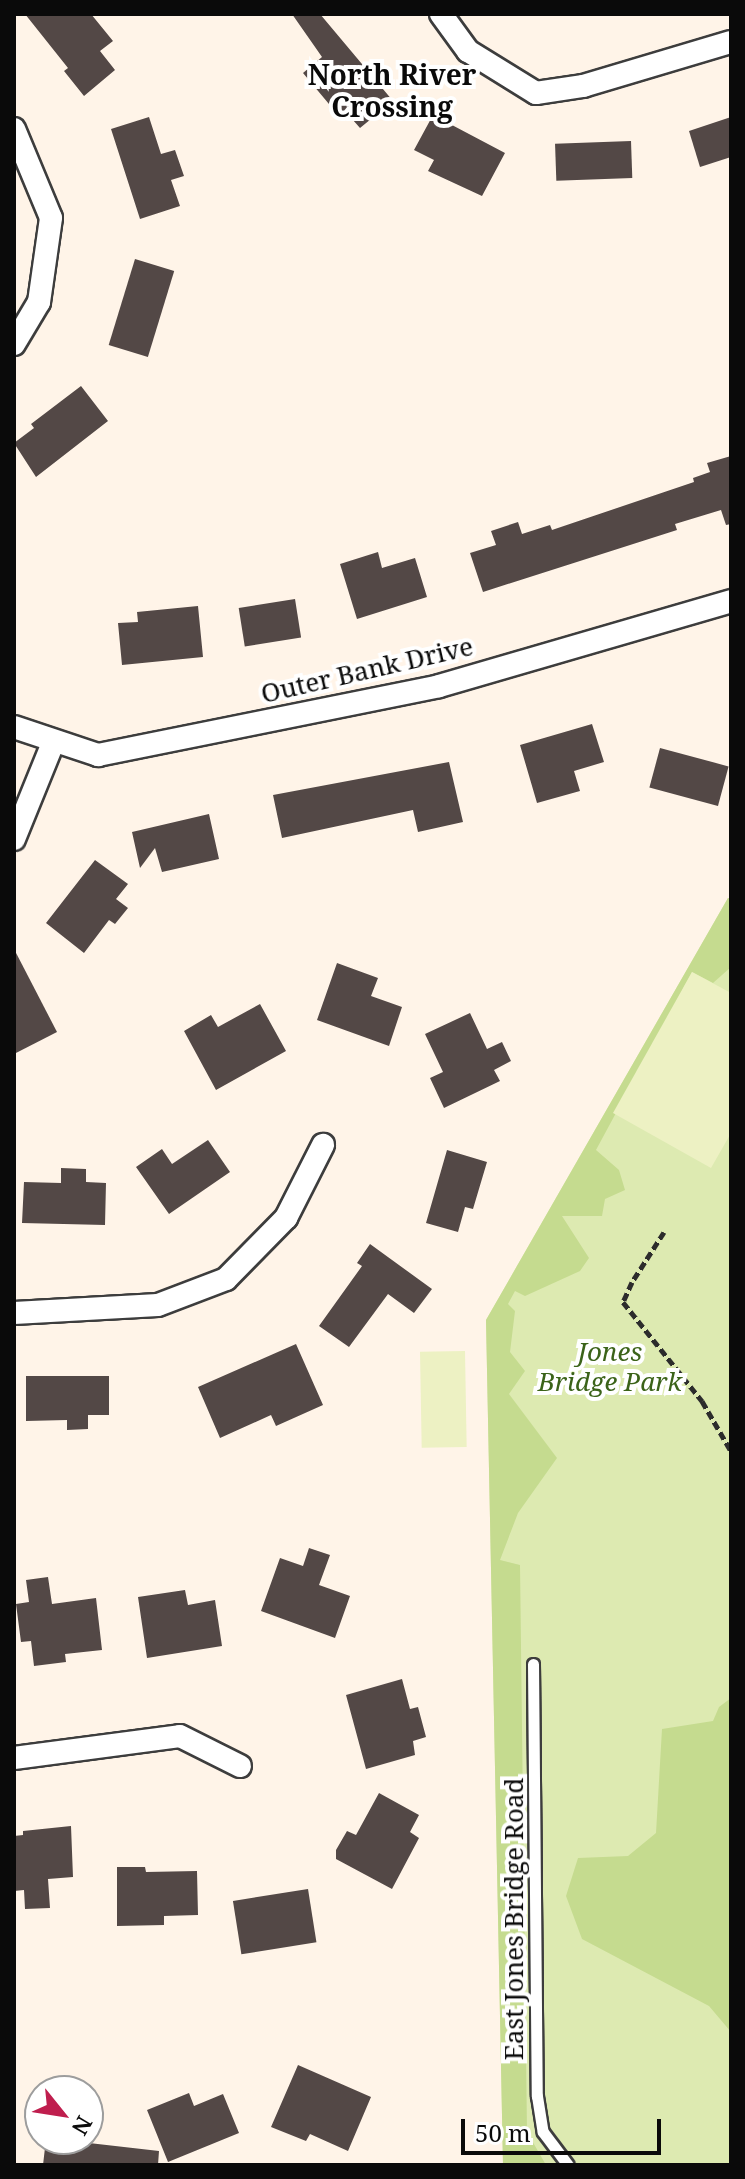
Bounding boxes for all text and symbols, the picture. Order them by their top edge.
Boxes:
district label: North River Crossing [308,57,476,123]
street label: Outer Bank Drive [258,630,476,710]
park label: Jones Bridge Park [538,1336,682,1398]
street label: East Jones Bridge Road [498,1778,530,2060]
north arrow [24,2075,104,2155]
scale bar [465,2103,665,2153]
text: N [66,2111,100,2141]
text: 50 m [475,2116,531,2149]

